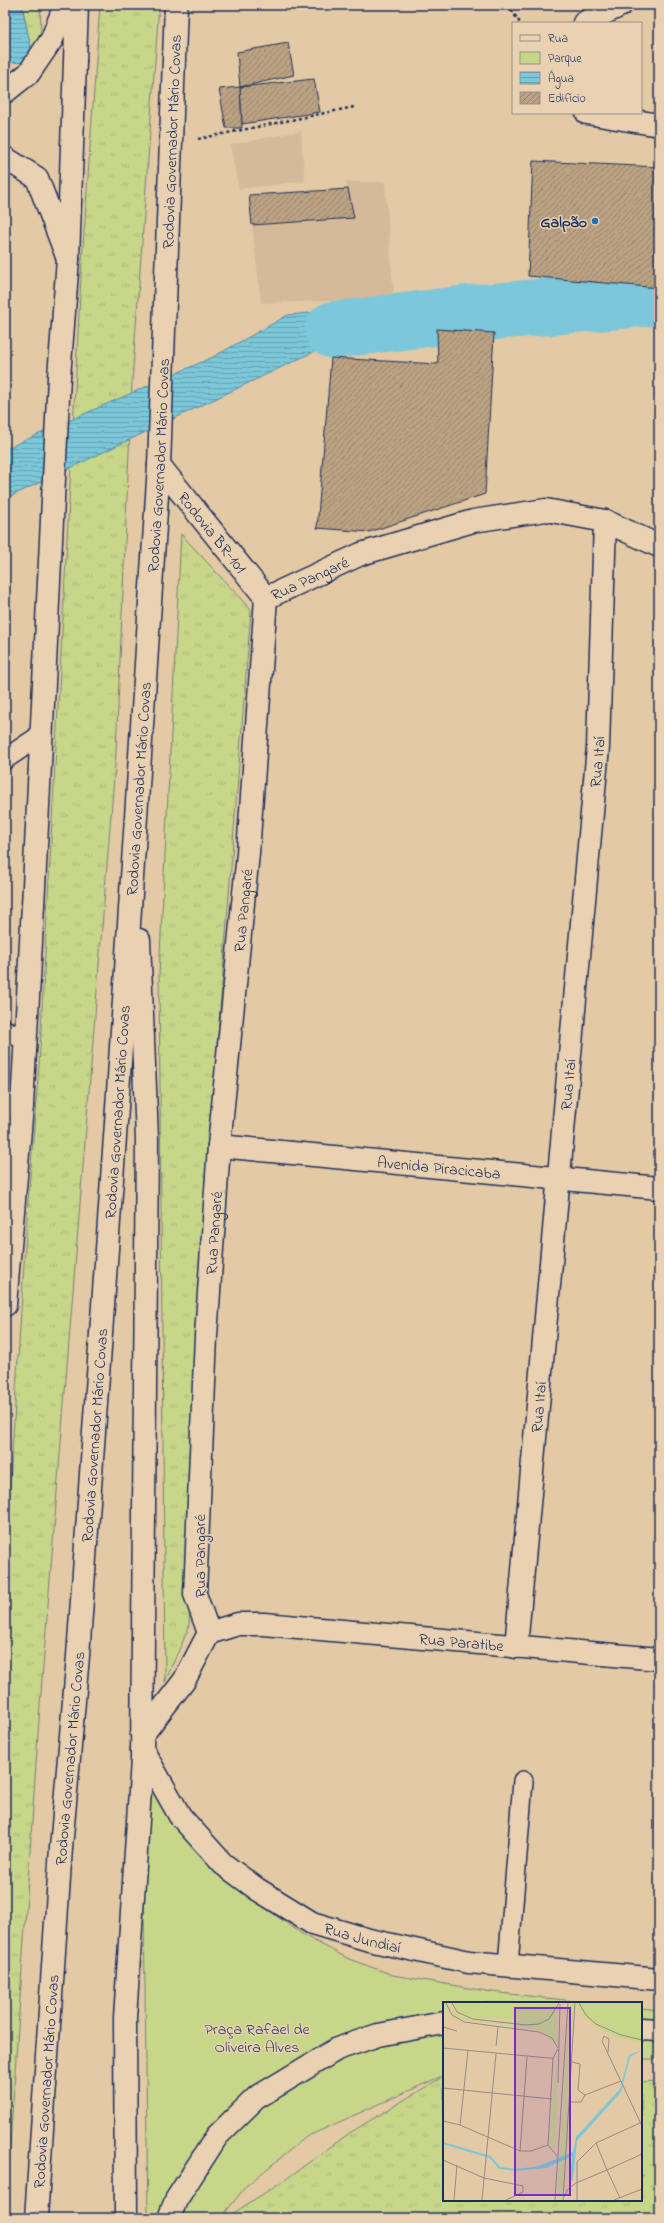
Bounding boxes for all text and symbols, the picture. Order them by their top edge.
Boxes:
legend [512,22,642,114]
text: Rua [548,30,568,48]
street label: Rodovia Governador Mário Covas [157,34,189,249]
text: Parque [548,50,582,68]
text: Água [548,69,574,89]
text: Edifício [548,90,586,108]
place label: Galpão [541,211,587,235]
marker: Galpão [590,216,600,226]
street label: Rodovia Governador Mário Covas [142,358,177,573]
street label: Rodovia BR-101 [171,487,252,579]
street label: Rua Pangaré [267,551,354,608]
street label: Rodovia Governador Mário Covas [121,681,159,897]
street label: Rua Itaí [584,736,612,788]
street label: Rua Pangaré [228,867,260,953]
street label: Rodovia Governador Mário Covas [99,1004,138,1220]
street label: Rua Itaí [555,1058,584,1111]
street label: Avenida Piracicaba [376,1151,502,1187]
street label: Rua Pangaré [200,1190,230,1275]
street label: Rodovia Governador Mário Covas [76,1328,115,1543]
street label: Rua Itaí [526,1380,554,1434]
street label: Rua Pangaré [189,1513,213,1598]
street label: Rua Paratibe [418,1628,505,1659]
street label: Rodovia Governador Mário Covas [50,1651,92,1866]
street label: Rua Jundiaí [321,1917,403,1961]
street label: Rodovia Governador Mário Covas [28,1974,66,2189]
inset map [443,2002,642,2201]
park label: Praça Rafael de Oliveira Alves [204,2018,310,2060]

